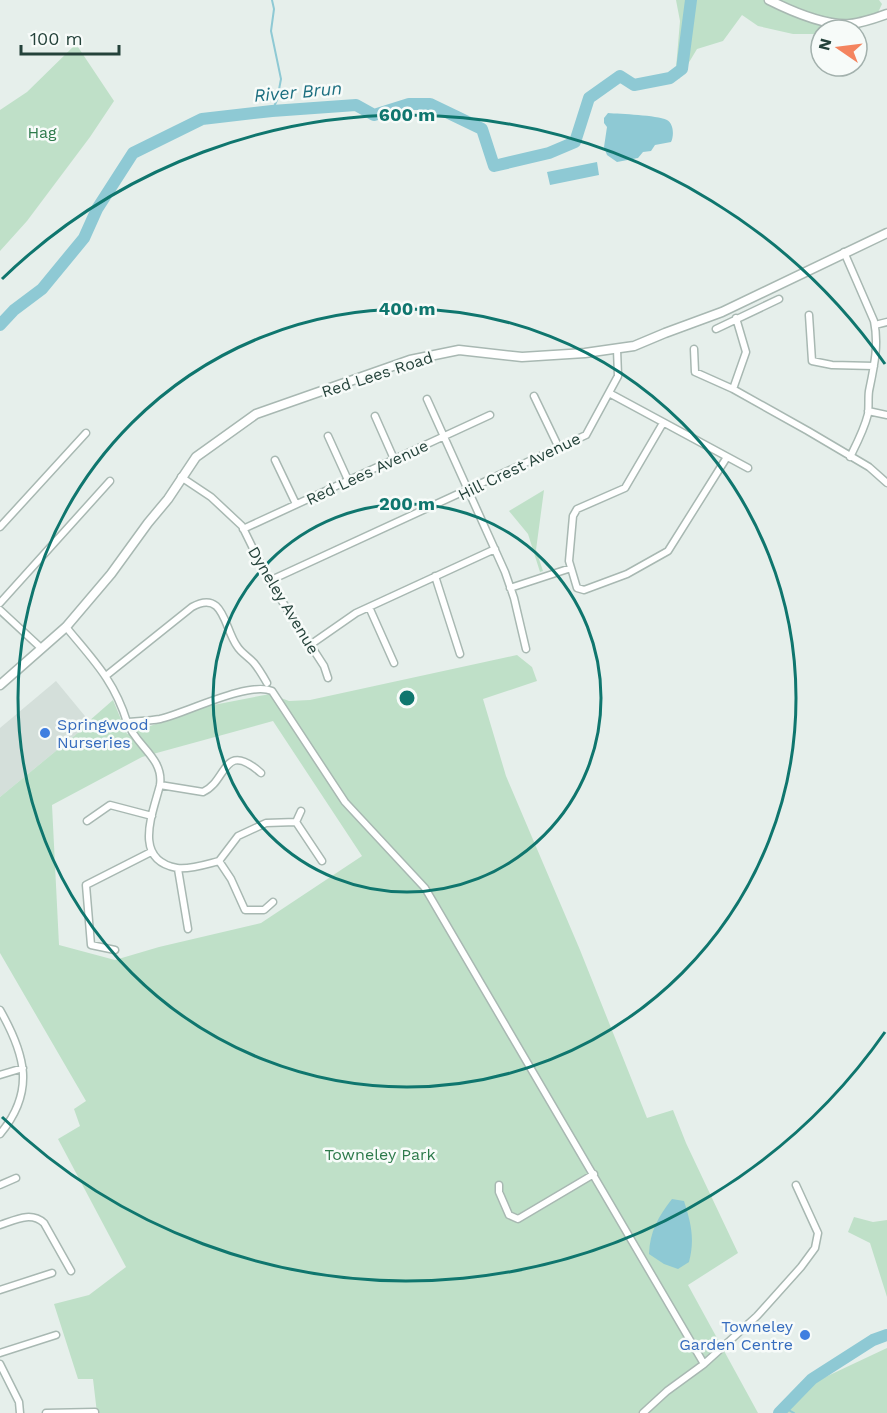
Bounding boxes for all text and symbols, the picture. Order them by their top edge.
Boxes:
scale bar [21,18,118,56]
north arrow [809,18,869,78]
text: 100 m [30,28,83,49]
text: N [814,36,836,53]
water label: River Brun [253,77,343,106]
text: 600 m [379,104,435,125]
park label: Hag [27,123,57,142]
text: 400 m [379,298,435,319]
street label: Red Lees Road [319,348,435,401]
street label: Hill Crest Avenue [455,429,583,504]
street label: Red Lees Avenue [303,436,431,509]
text: 200 m [379,493,435,514]
street label: Dyneley Avenue [244,543,323,657]
centre of rings [397,688,417,708]
place label: Springwood Nurseries [57,715,149,752]
marker: Springwood Nurseries [38,726,52,740]
park label: Towneley Park [324,1145,436,1164]
place label: Towneley Garden Centre [679,1317,794,1354]
marker: Towneley Garden Centre [798,1328,812,1342]

